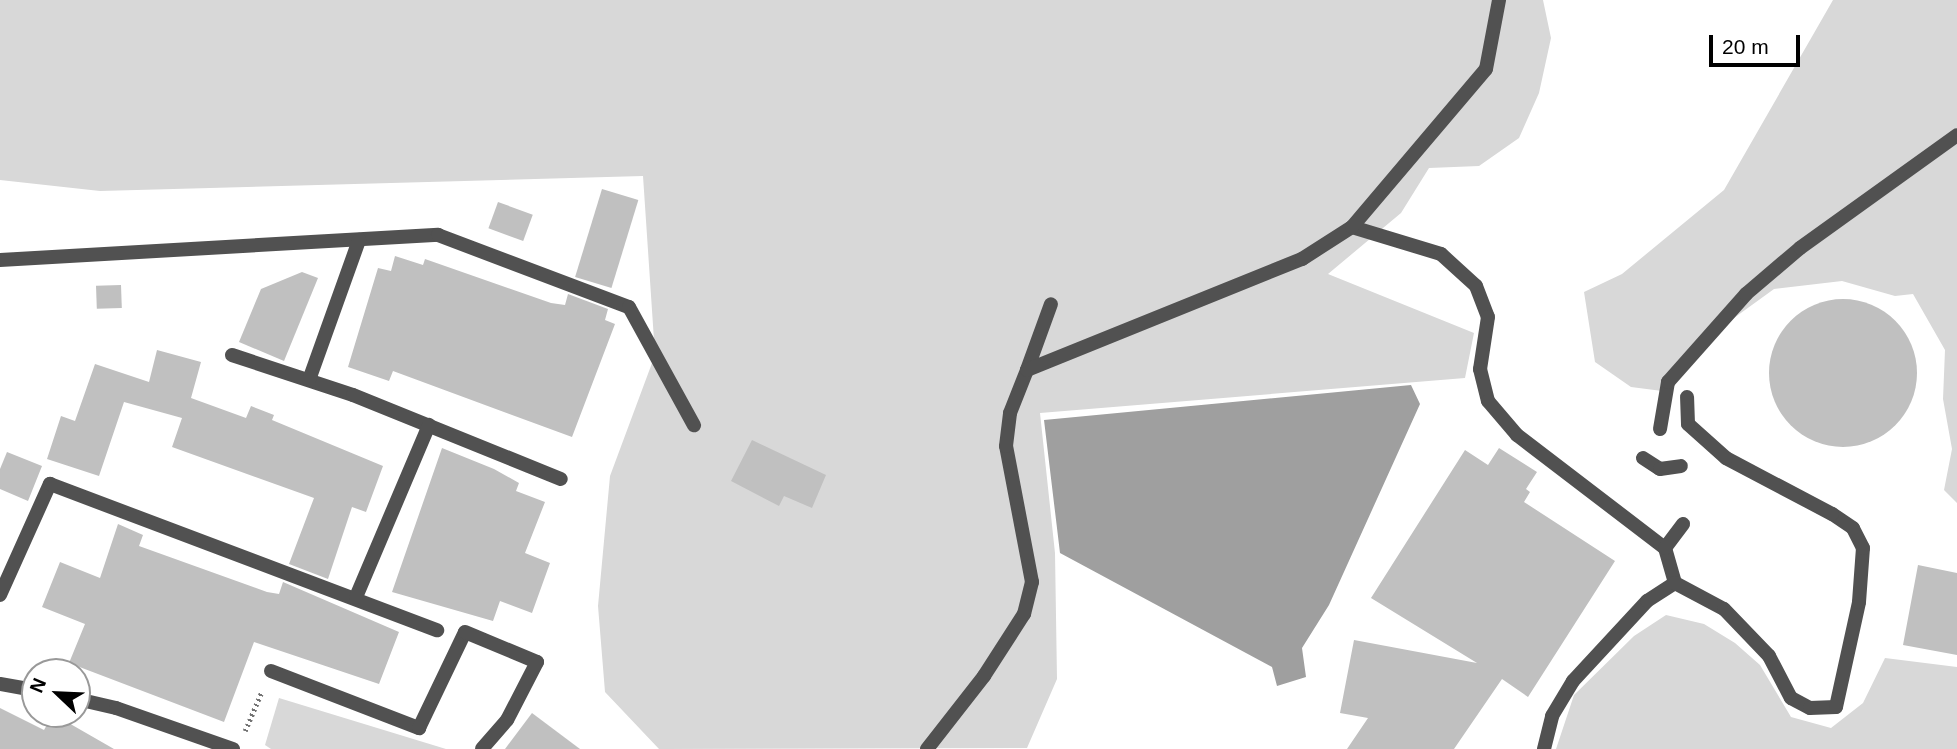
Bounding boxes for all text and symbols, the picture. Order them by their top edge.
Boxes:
scale bar [1712,21,1803,65]
text: 20 m [1722,35,1769,58]
north arrow [21,658,91,728]
text: N [26,675,50,696]

